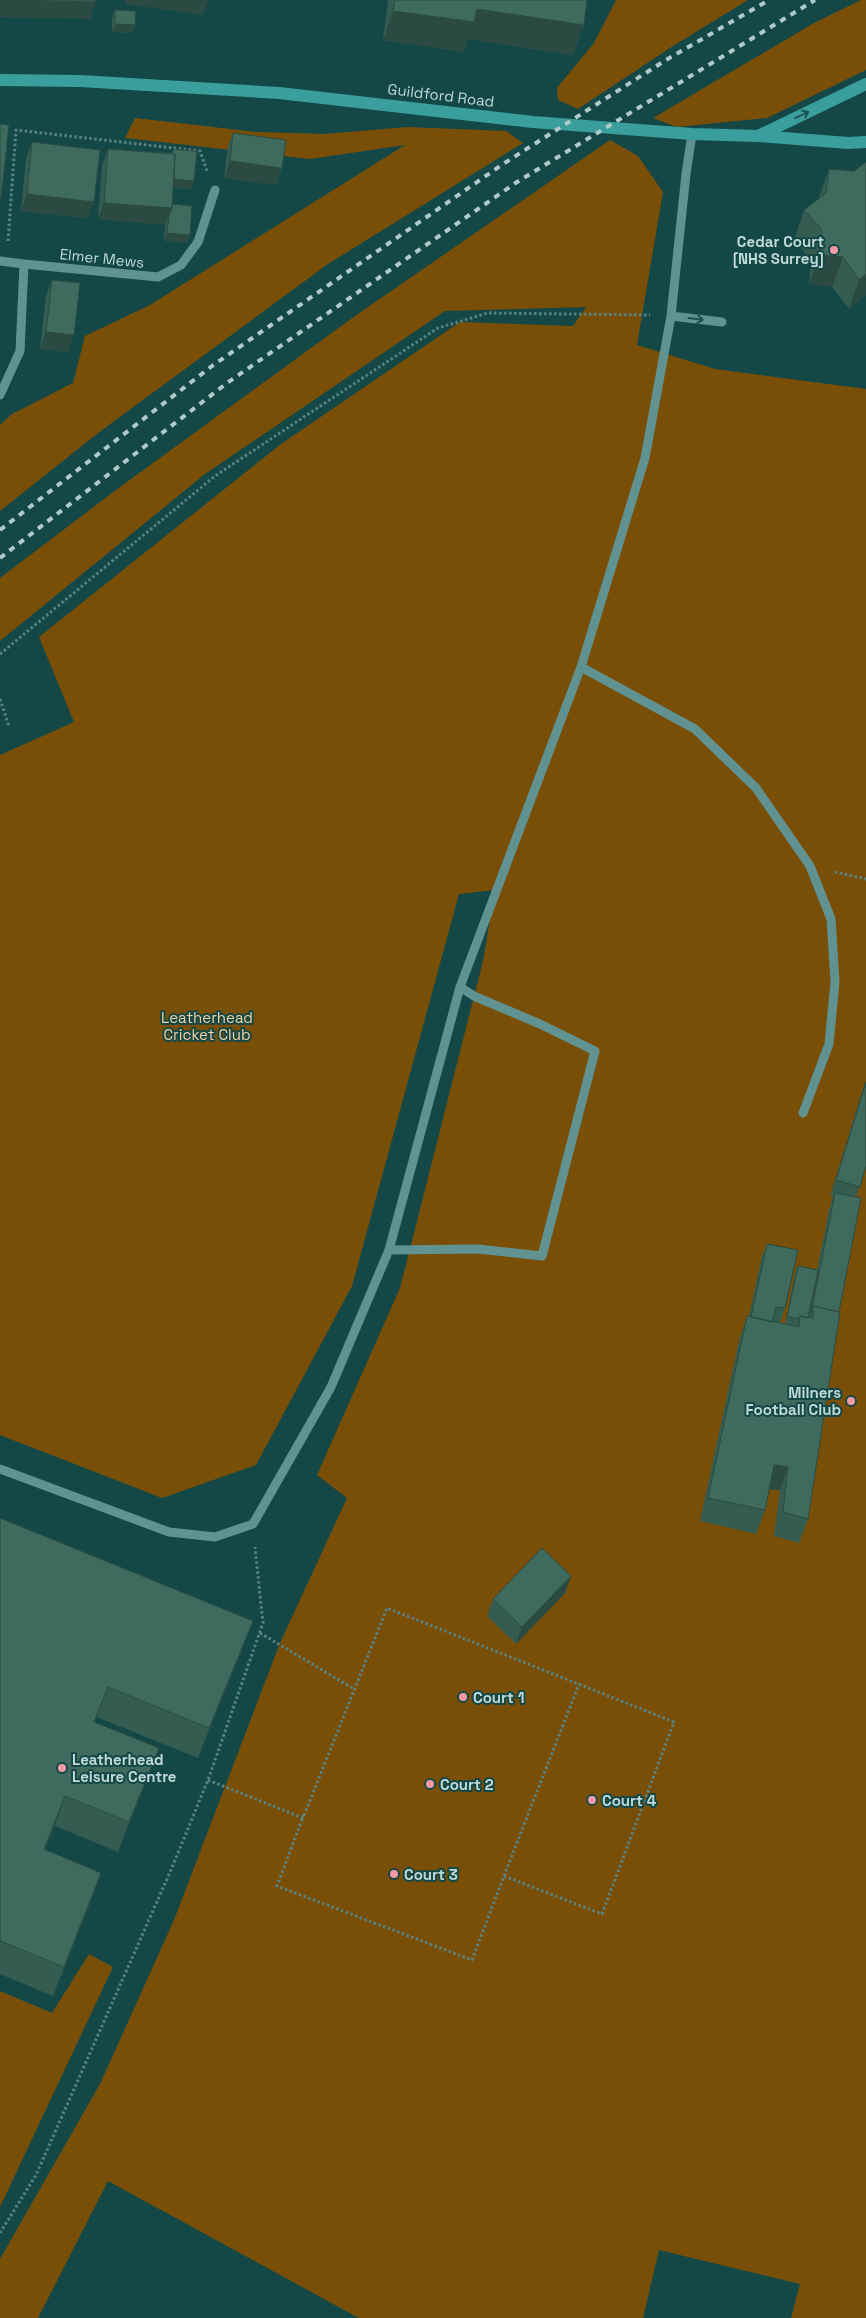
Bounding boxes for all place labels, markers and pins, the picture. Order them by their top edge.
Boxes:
place label: Cedar Court [NHS Surrey] [733,232,824,268]
marker: Cedar Court [NHS Surrey] [828,244,840,256]
place label: Milners Football Club [746,1383,841,1419]
marker: Milners Football Club [845,1395,857,1407]
place label: Court 1 [473,1688,524,1707]
marker: Court 1 [457,1691,469,1703]
place label: Leatherhead Leisure Centre [72,1750,177,1786]
marker: Leatherhead Leisure Centre [56,1762,68,1774]
place label: Court 2 [440,1775,494,1794]
marker: Court 2 [424,1778,436,1790]
place label: Court 4 [602,1791,657,1810]
marker: Court 4 [586,1794,598,1806]
place label: Court 3 [404,1865,458,1884]
marker: Court 3 [388,1868,400,1880]

